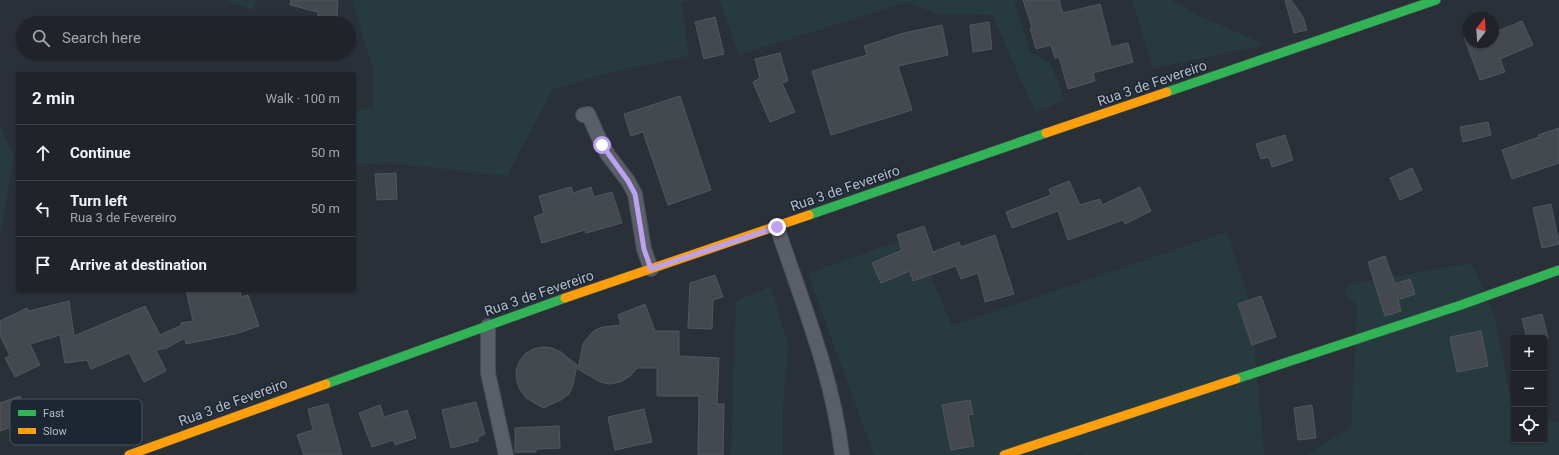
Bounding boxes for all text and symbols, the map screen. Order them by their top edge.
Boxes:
north arrow [1463,12,1499,48]
search box [16,16,356,60]
icon: search [30,27,52,49]
text: Search here [62,29,141,47]
street label: Rua 3 de Fevereiro [1095,57,1209,109]
text: 2 min [32,88,75,108]
text: Walk · 100 m [265,91,340,106]
route start [593,136,611,154]
icon: ahead [32,142,54,164]
text: Continue [70,144,131,162]
text: 50 m [311,145,340,160]
street label: Rua 3 de Fevereiro [788,162,902,214]
text: Turn left [70,192,127,210]
icon: left [32,198,54,220]
text: 50 m [311,201,340,216]
text: Rua 3 de Fevereiro [70,210,176,225]
route end [768,218,786,236]
icon: arrive [32,254,54,276]
text: Arrive at destination [70,256,207,274]
street label: Rua 3 de Fevereiro [482,267,596,319]
map controls [1511,335,1547,443]
button: + [1511,335,1547,371]
button: − [1511,371,1547,407]
street label: Rua 3 de Fevereiro [176,375,290,429]
legend [10,399,142,445]
text: Fast [43,407,65,420]
button: locate [1511,407,1547,443]
text: Slow [43,425,67,438]

